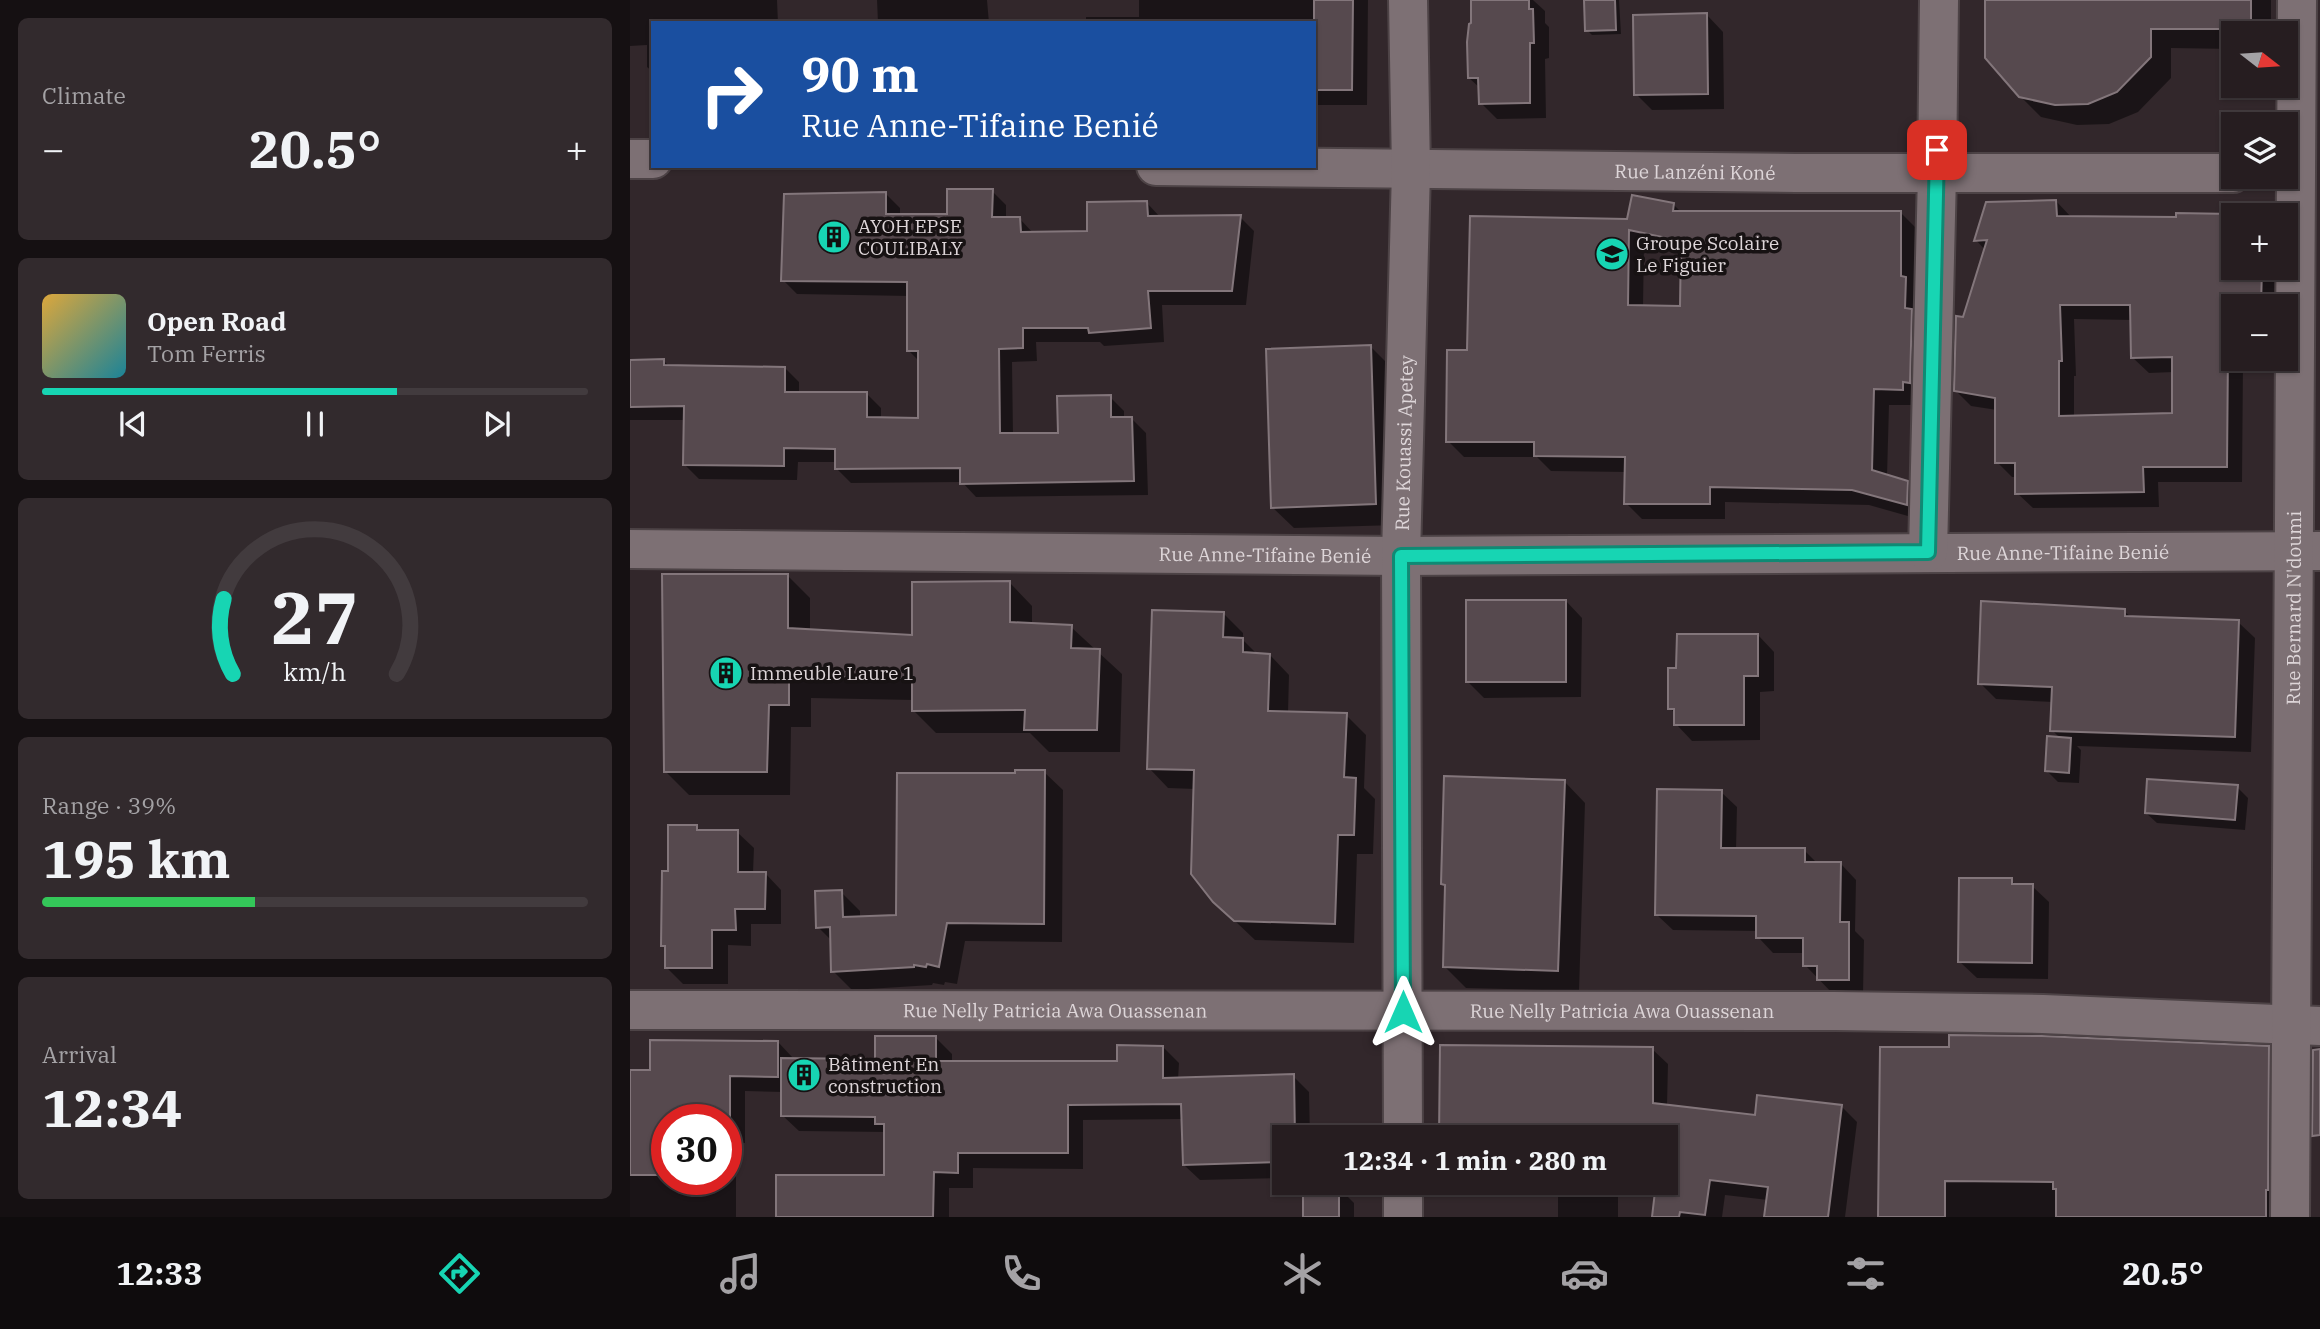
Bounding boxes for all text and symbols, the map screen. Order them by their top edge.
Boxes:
north arrow [2221,21,2298,98]
map controls [2221,21,2298,371]
text: 90 m [801,42,919,105]
icon: right [686,49,777,140]
text: Climate [42,80,126,110]
text: Rue Anne-Tifaine Benié [801,104,1159,146]
button: layers [2221,112,2298,189]
text: 20.5° [249,115,381,182]
pin [1907,120,1967,180]
text: − [42,124,65,173]
text: + [565,124,588,173]
icon: arrive [1918,131,1956,169]
street label: Rue Lanzéni Koné [1614,159,1776,185]
button: + [2221,203,2298,280]
place label: AYOH EPSE COULIBALY [858,214,963,260]
building icon: AYOH EPSE COULIBALY [815,218,853,256]
place label: Groupe Scolaire Le Figuier [1636,231,1779,277]
school or university icon: Groupe Scolaire Le Figuier [1593,235,1631,273]
button: − [2221,294,2298,371]
text: Open Road [147,304,286,338]
text: Tom Ferris [147,338,266,368]
street label: Rue Kouassi Apetey [1390,354,1418,531]
icon: previous [114,405,152,443]
icon: pause [296,405,334,443]
icon: next [478,405,516,443]
street label: Rue Bernard N'doumi [2281,511,2306,705]
street label: Rue Anne-Tifaine Benié [1957,540,2169,565]
street label: Rue Anne-Tifaine Benié [1159,542,1371,568]
text: 27 [271,570,359,665]
building icon: Immeuble Laure 1 [707,654,745,692]
text: km/h [283,655,347,688]
place label: Immeuble Laure 1 [750,661,914,685]
text: Range · 39% [42,790,176,820]
text: 195 km [42,825,231,892]
position arrow [1366,975,1440,1049]
street label: Rue Nelly Patricia Awa Ouassenan [903,998,1207,1022]
street label: Rue Nelly Patricia Awa Ouassenan [1470,999,1774,1023]
text: Arrival [42,1039,117,1069]
place label: Bâtiment En construction [828,1052,942,1098]
building icon: Bâtiment En construction [785,1056,823,1094]
text: 12:34 [42,1074,183,1141]
speed limit sign: 30 [651,1104,742,1195]
text: 12:34 · 1 min · 280 m [1343,1143,1607,1177]
icon: directions [435,1249,484,1298]
icon: music [716,1249,765,1298]
icon: phone [997,1249,1046,1298]
icon: climate [1278,1249,1327,1298]
icon: car [1560,1249,1609,1298]
icon: filters [1841,1249,1890,1298]
text: 12:33 [116,1252,203,1294]
text: 20.5° [2122,1252,2204,1294]

